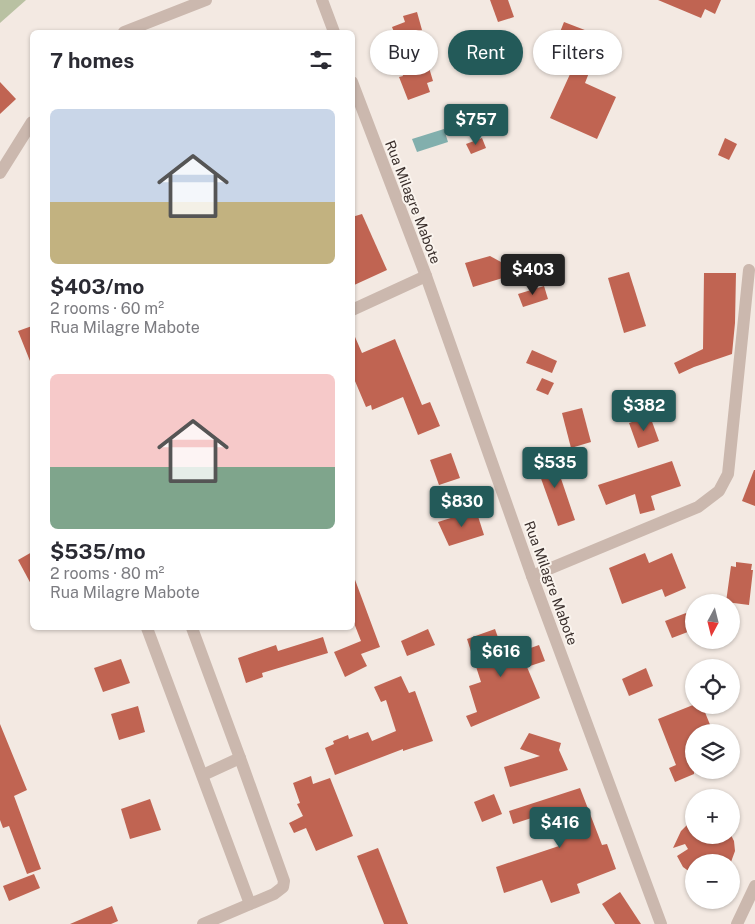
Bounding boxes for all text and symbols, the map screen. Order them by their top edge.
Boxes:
chip: Buy [370,30,438,75]
chip: Rent [448,30,523,75]
chip: Filters [533,30,622,75]
icon: filters [307,46,335,74]
text: 7 homes [50,48,134,73]
pin: $757 [446,104,506,146]
text: $757 [455,110,497,129]
street label: Rua Milagre Mabote [382,138,444,266]
icon: home [148,141,238,231]
pin: $403 [503,254,563,296]
text: $403 [512,260,554,279]
text: $403/mo [50,274,144,299]
text: 2 rooms · 60 m² [50,299,164,318]
text: Rua Milagre Mabote [50,318,200,337]
pin: $382 [614,390,674,432]
text: $382 [623,396,665,415]
icon: home [148,406,238,496]
pin: $535 [525,446,585,489]
text: $535 [533,453,577,472]
pin: $830 [432,486,492,528]
text: $830 [441,492,483,511]
street label: Rua Milagre Mabote [521,519,581,647]
text: $535/mo [50,539,146,564]
text: 2 rooms · 80 m² [50,564,164,583]
text: Rua Milagre Mabote [50,583,200,602]
north arrow [685,594,740,649]
map controls [685,594,740,909]
pin: $616 [471,636,531,678]
text: $616 [482,642,520,661]
button: locate [685,659,740,714]
button: layers [685,724,740,779]
button: + [685,789,740,844]
pin: $416 [530,806,590,849]
text: $416 [541,813,579,832]
button: − [685,854,740,909]

